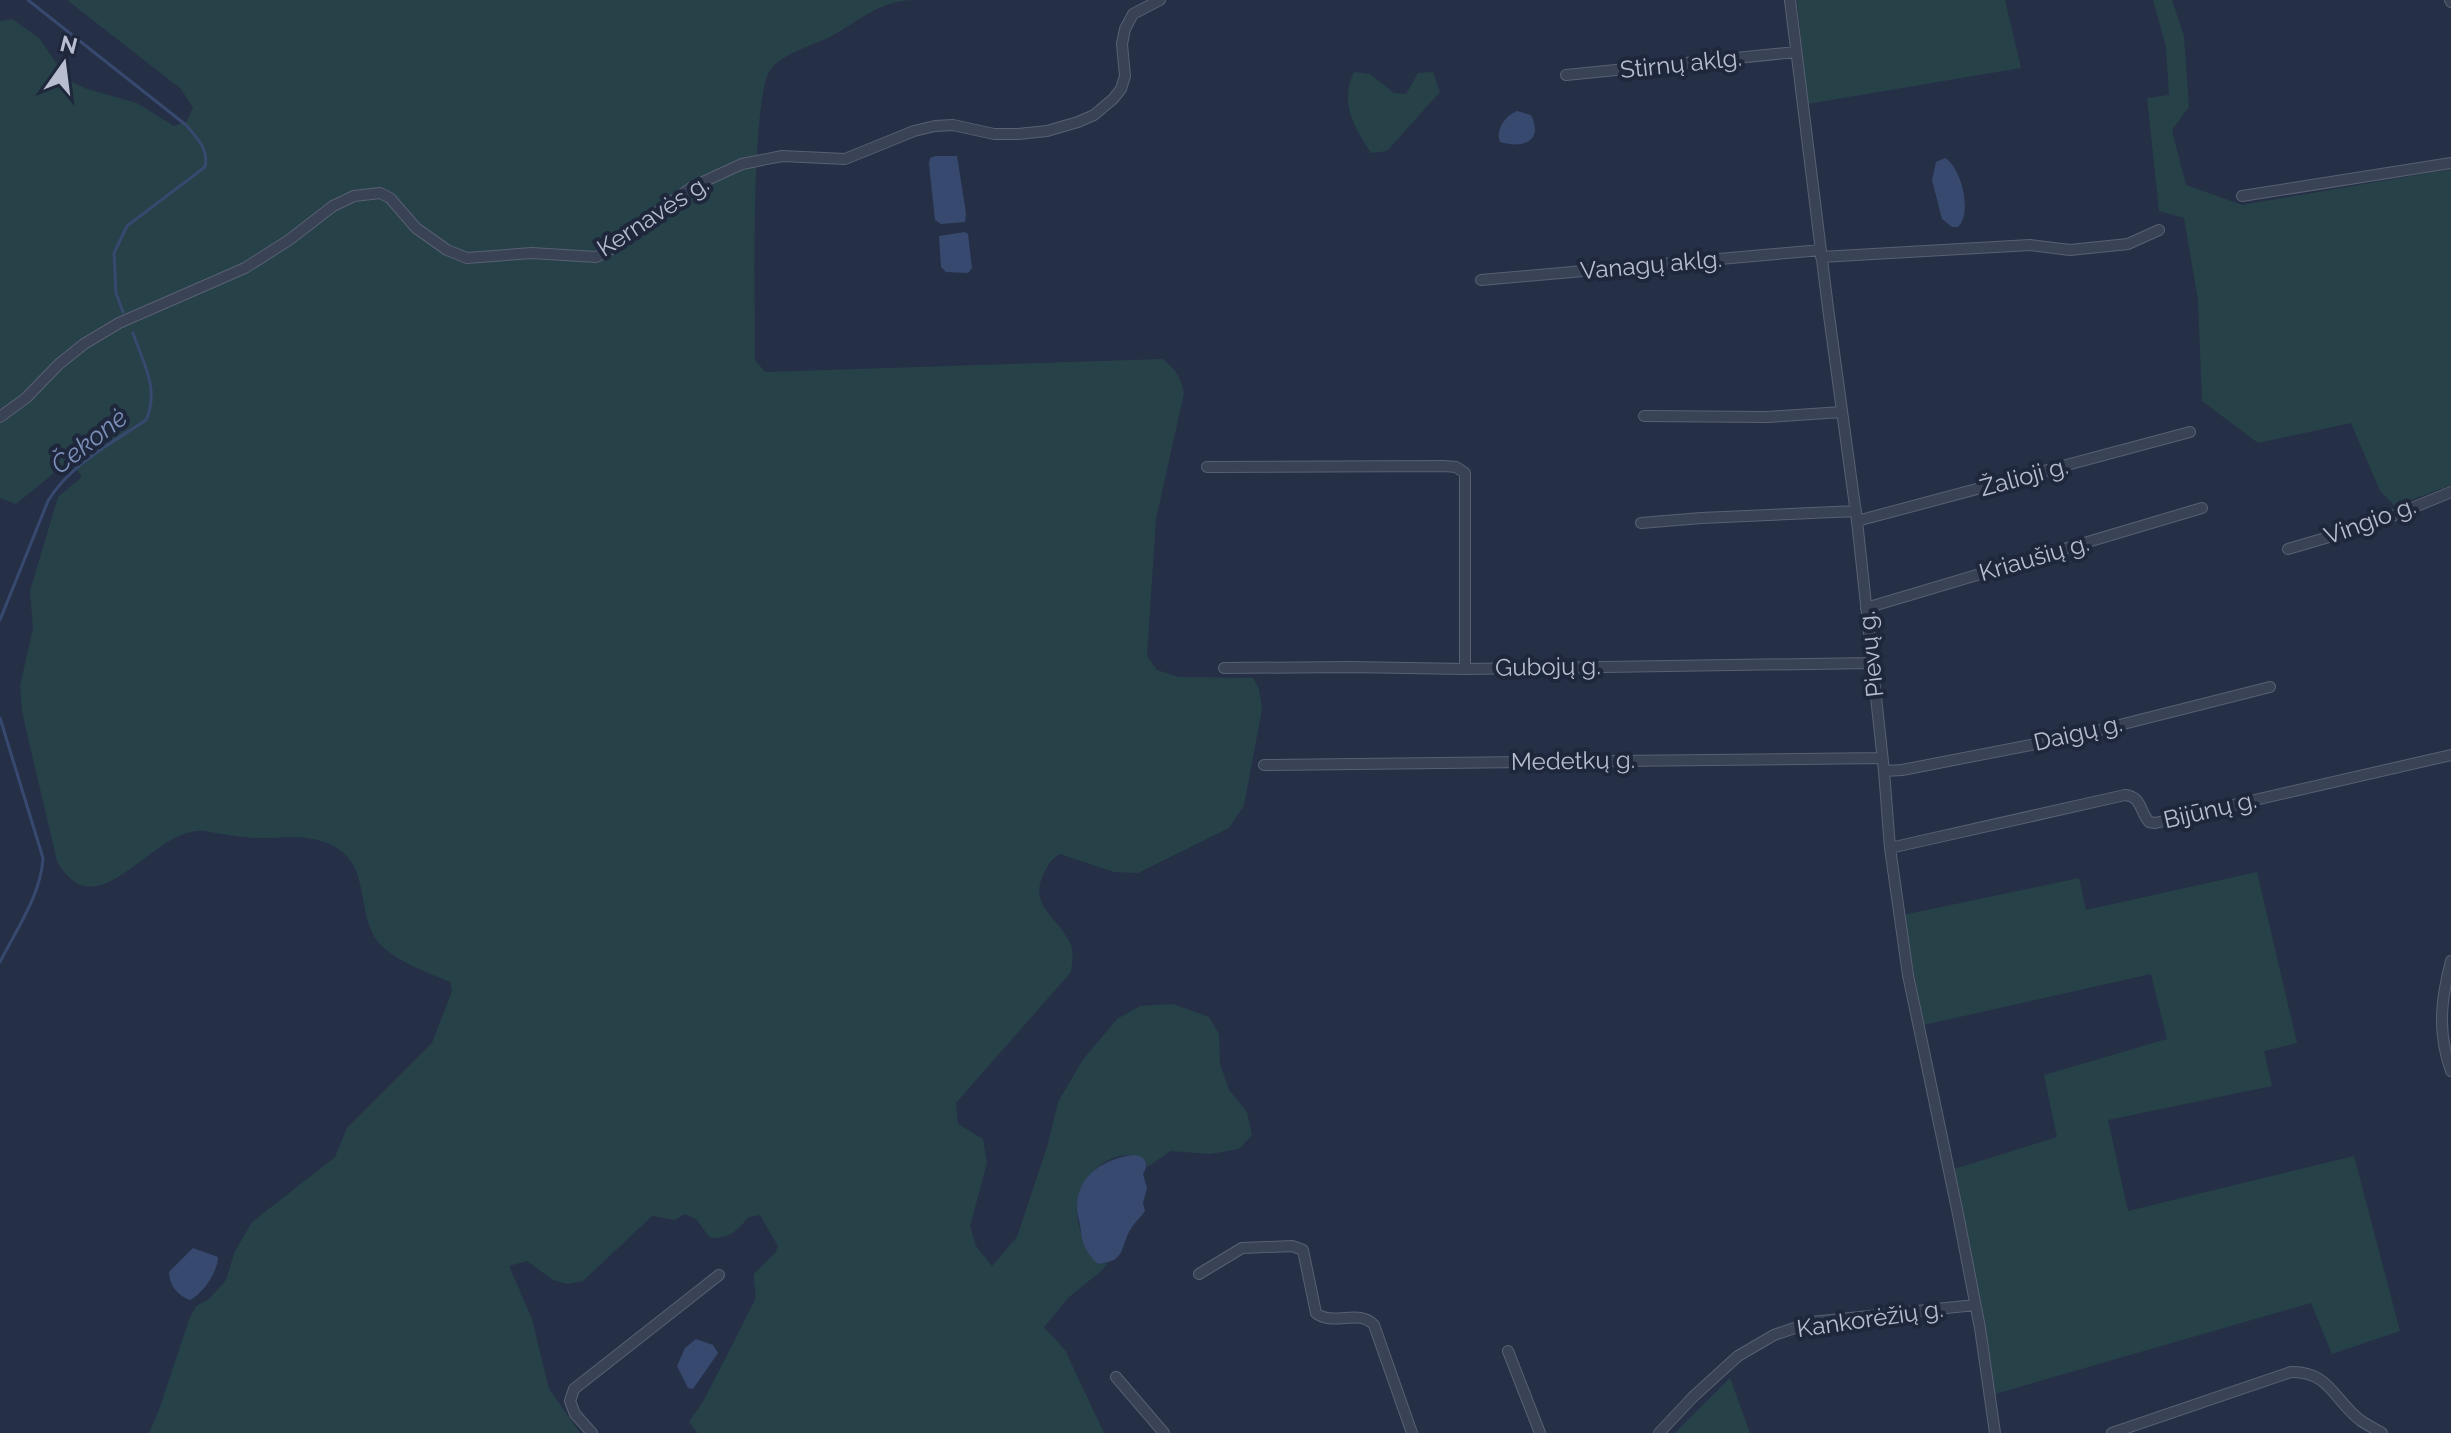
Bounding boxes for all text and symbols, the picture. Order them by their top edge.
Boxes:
north arrow [24,24,104,104]
text: N [58,30,80,59]
street label: Stirnų aklg. [1619,43,1743,84]
street label: Kernavės g. [591,169,714,262]
street label: Vanagų aklg. [1579,244,1723,285]
water label: Čekonė [44,401,133,480]
street label: Žalioji g. [1976,451,2071,502]
street label: Vingio g. [2320,491,2420,550]
street label: Kriaušių g. [1976,528,2092,587]
street label: Pievų g. [1852,610,1889,699]
street label: Gubojų g. [1495,651,1601,682]
street label: Daigų g. [2031,708,2125,757]
street label: Medetkų g. [1511,745,1635,776]
street label: Bijūnų g. [2161,785,2259,834]
street label: Kankorėžių g. [1795,1294,1945,1343]

